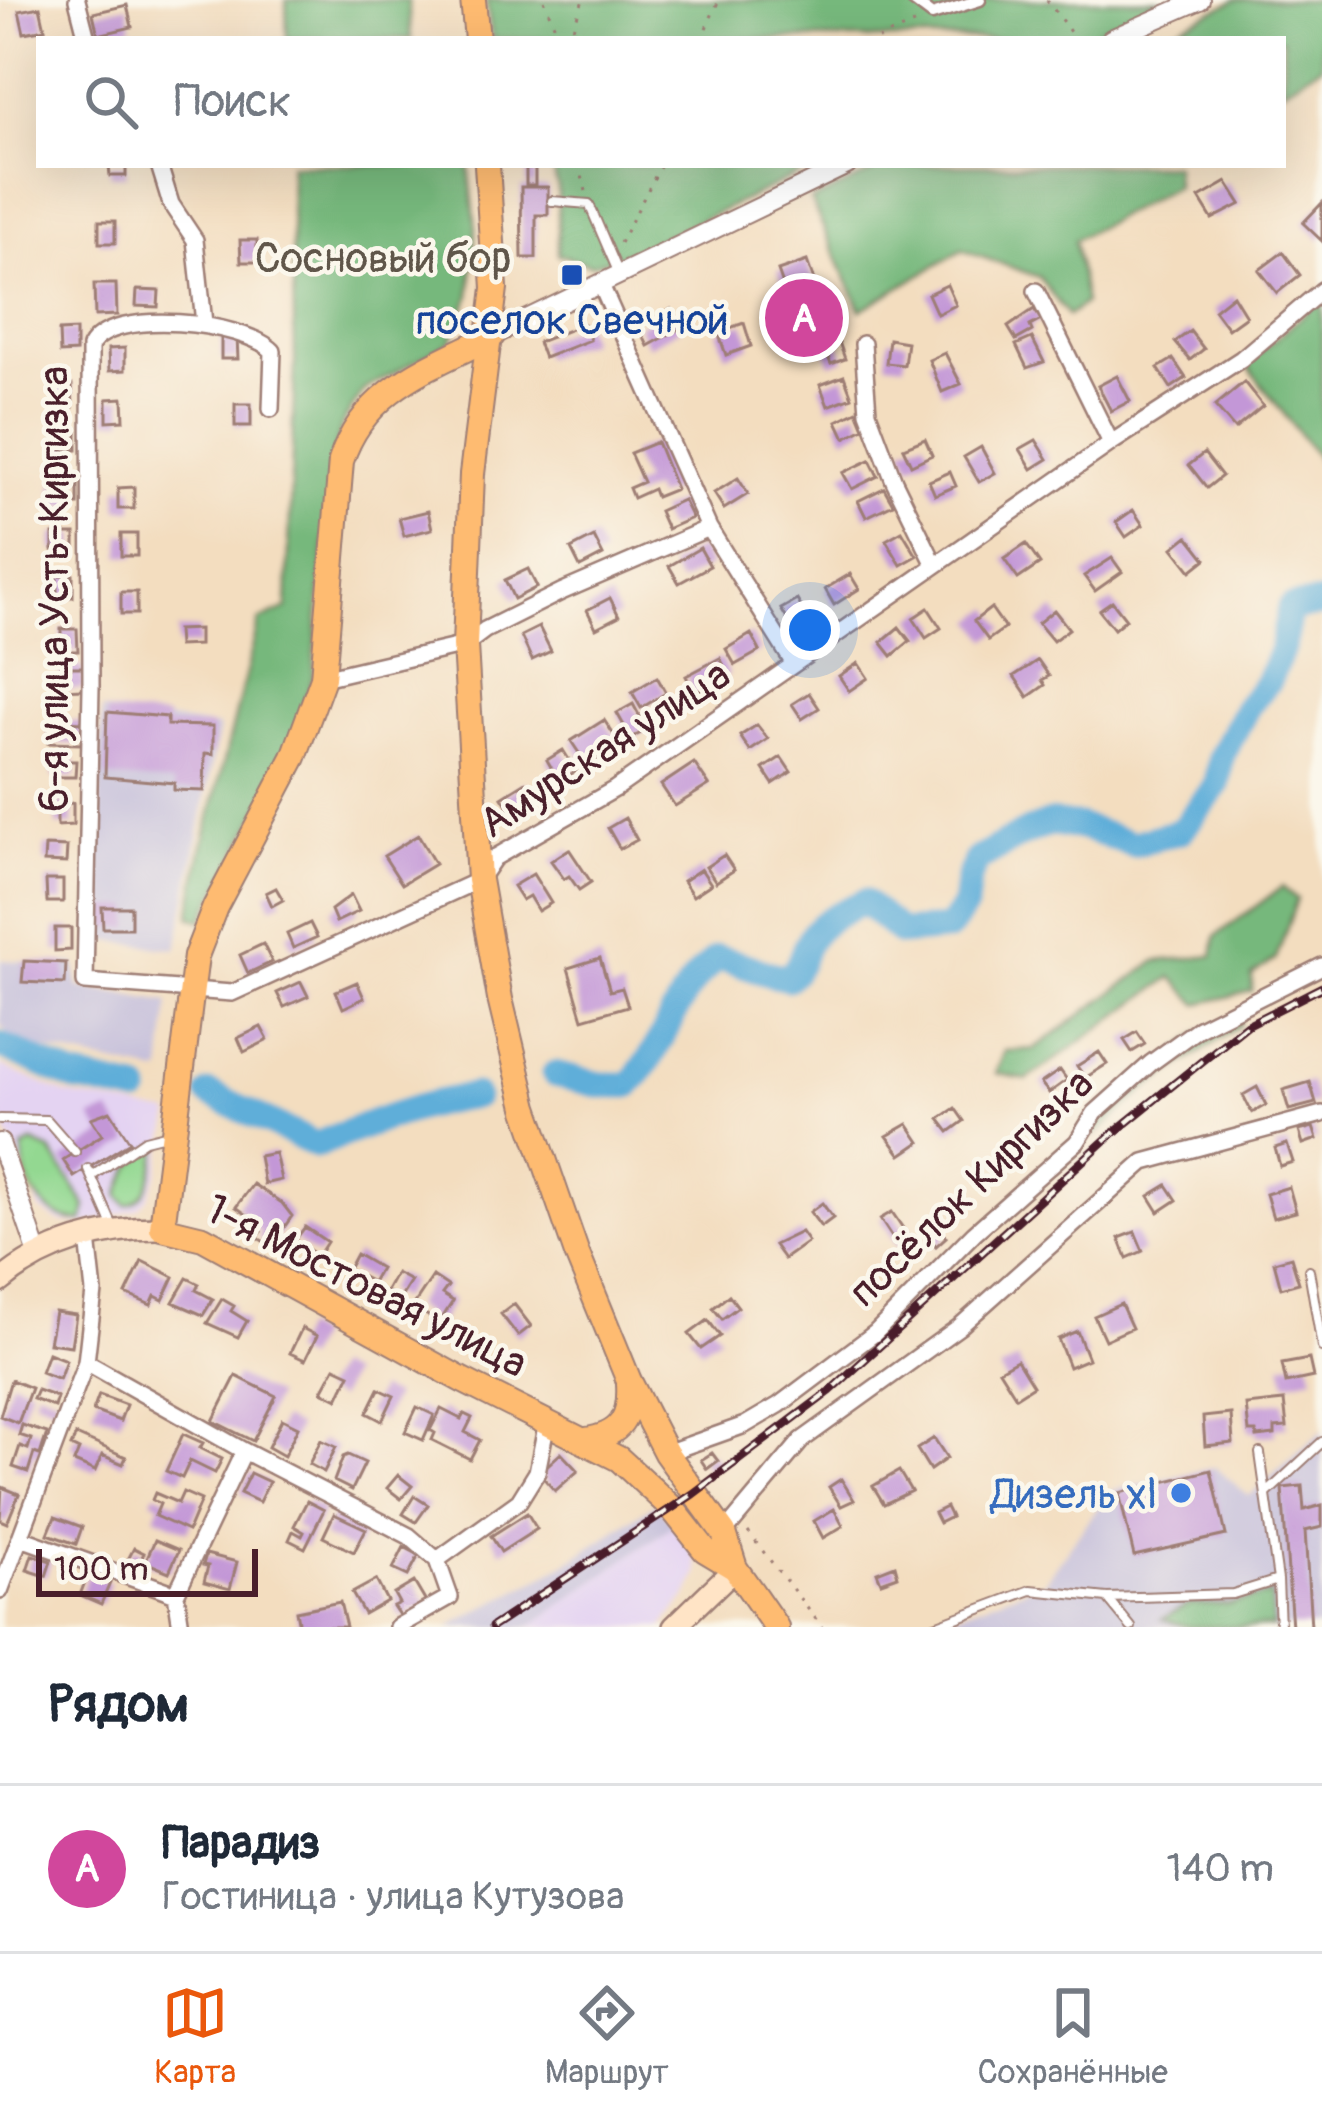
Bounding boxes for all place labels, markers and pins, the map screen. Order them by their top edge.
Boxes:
marker: поселок Свечной [559,262,585,288]
pin: A [765,273,843,363]
place label: поселок Свечной [415,295,729,347]
place label: Дизель xl [989,1469,1157,1521]
marker: Дизель xl [1168,1480,1194,1506]

